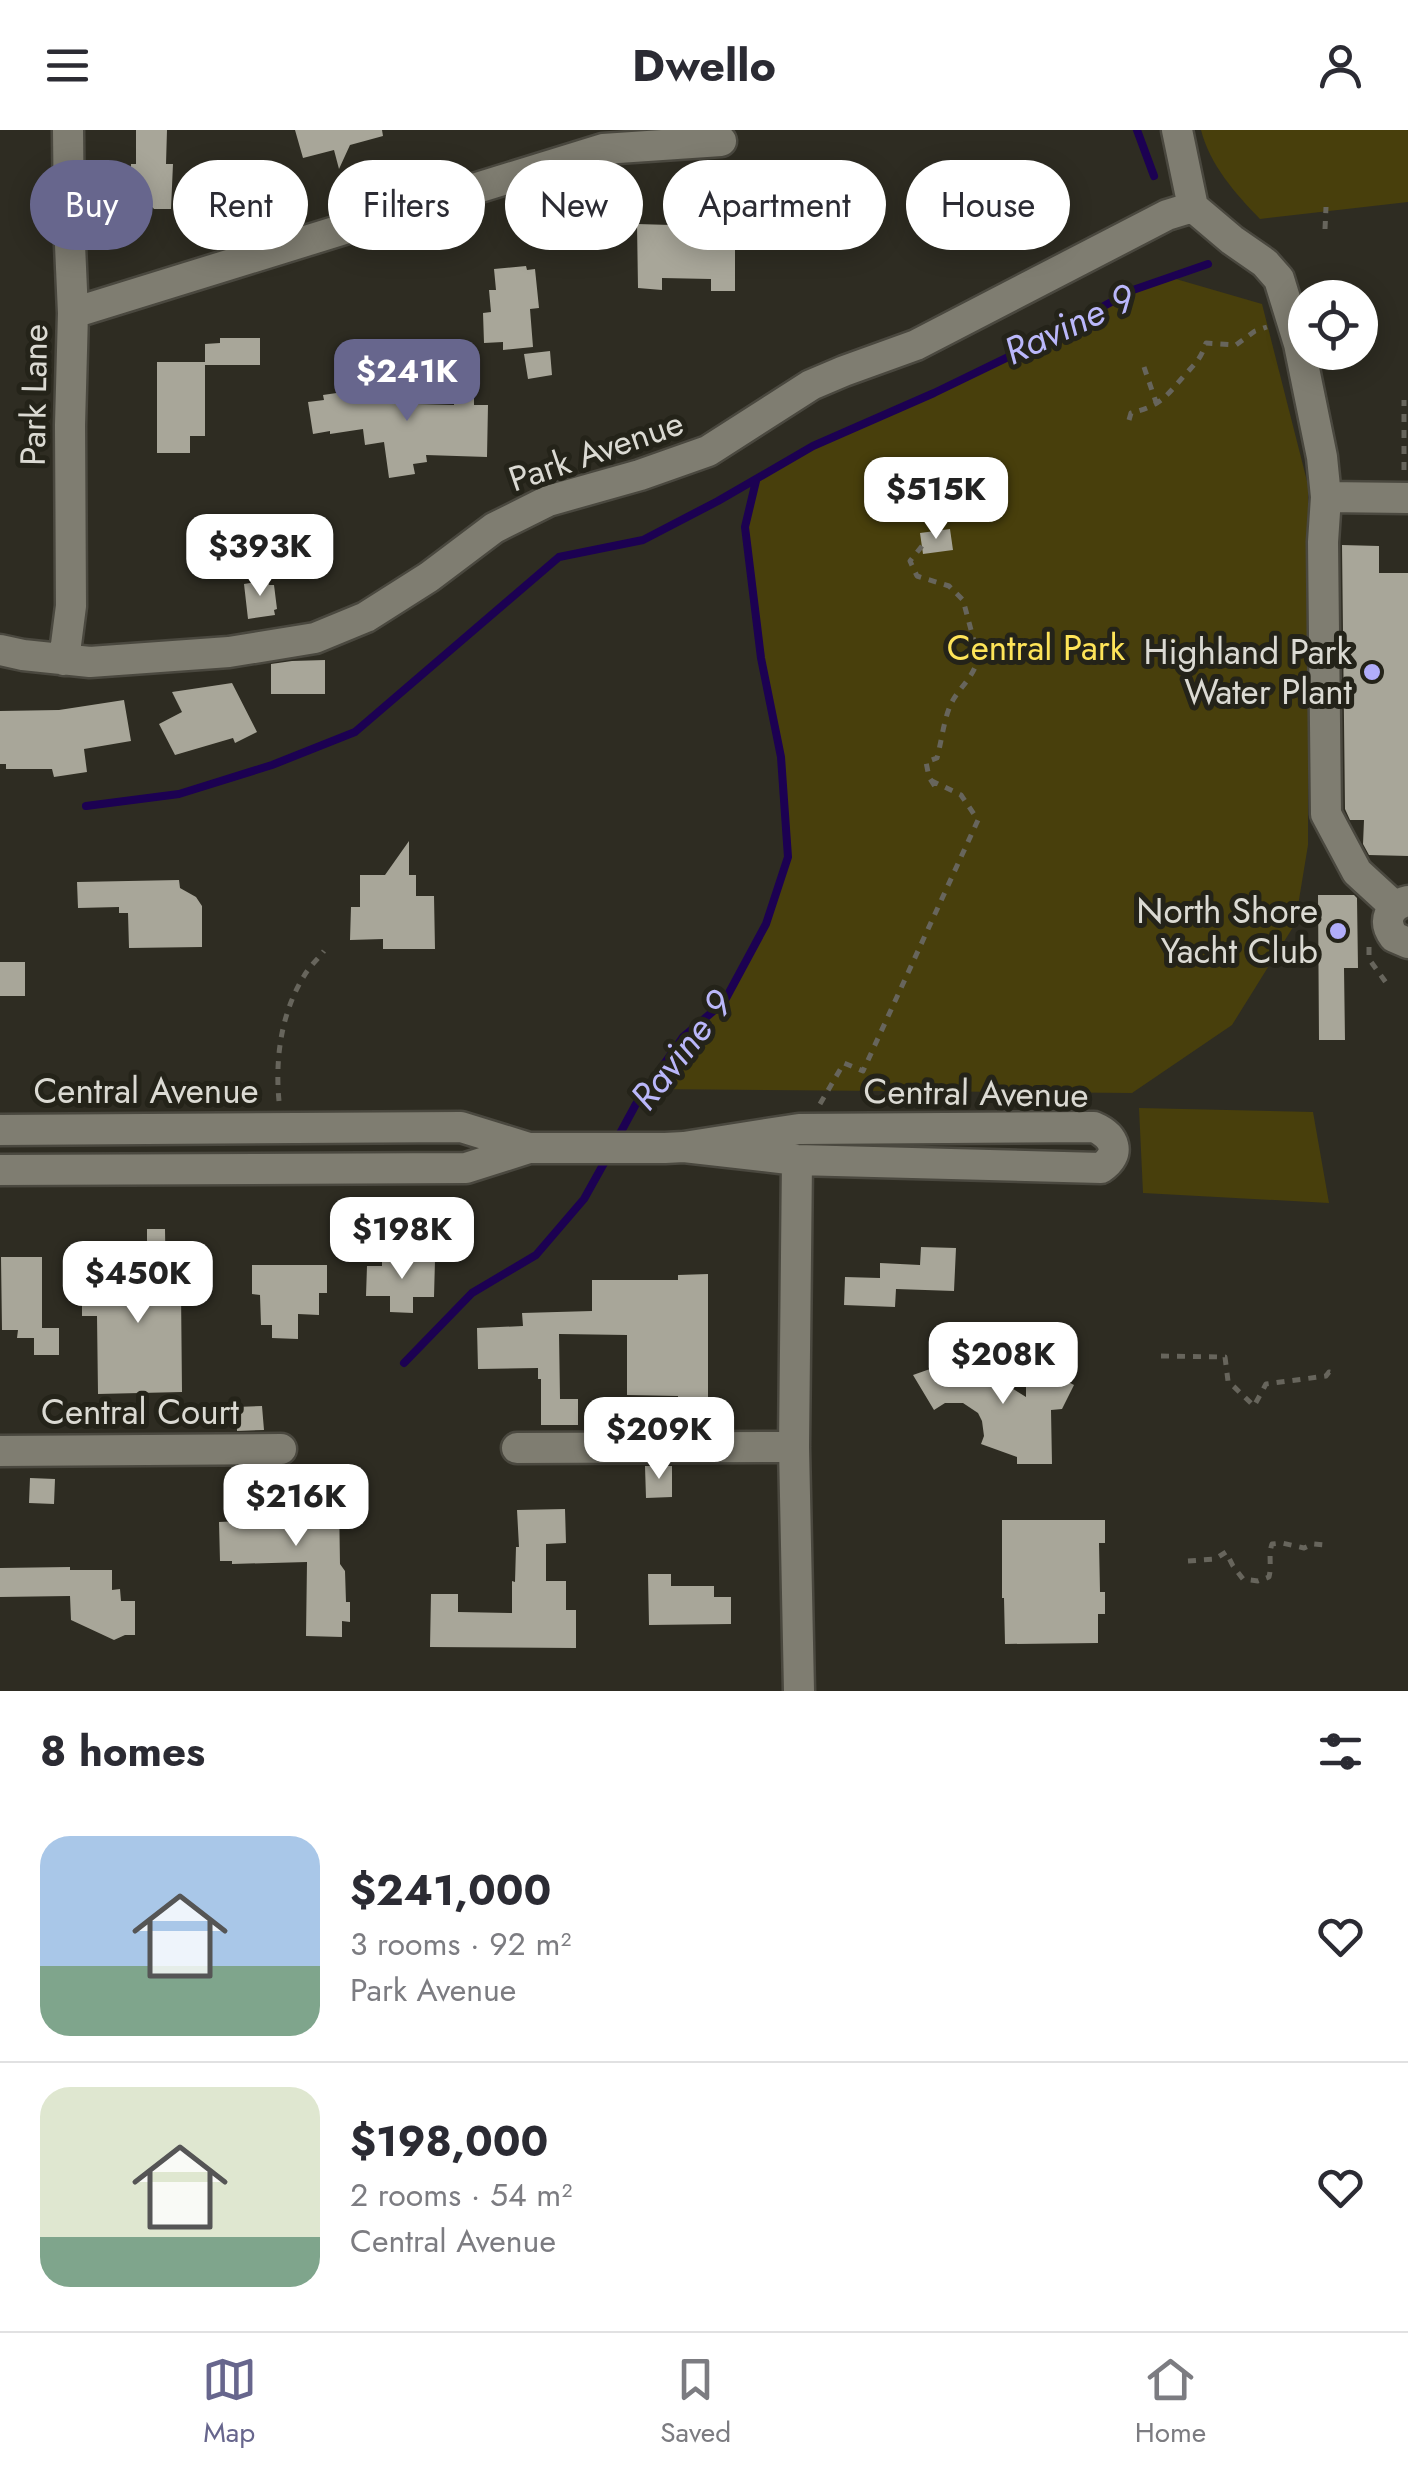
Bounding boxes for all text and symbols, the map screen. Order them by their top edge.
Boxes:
text: Dwello [632,33,776,98]
icon: menu [40,38,95,93]
icon: person [1313,38,1368,93]
chip: Buy [30,160,153,250]
chip: Rent [173,160,308,250]
chip: Filters [328,160,485,250]
chip: New [505,160,643,250]
chip: Apartment [663,160,886,250]
chip: House [906,160,1070,250]
water label: Ravine 9 [995,270,1144,378]
map controls [1288,280,1378,370]
button: locate [1288,280,1378,370]
street label: Park Lane [8,324,60,466]
pin: $241K [337,339,477,424]
text: $241K [356,348,458,394]
street label: Park Avenue [502,398,690,504]
pin: $515K [866,457,1006,542]
text: $515K [886,466,986,512]
pin: $393K [190,514,330,599]
text: $393K [208,523,312,569]
park label: Central Park [947,623,1126,673]
place label: Highland Park Water Plant [1143,627,1353,717]
marker: Highland Park Water Plant [1361,661,1383,683]
place label: North Shore Yacht Club [1136,886,1318,976]
marker: North Shore Yacht Club [1327,920,1349,942]
water label: Ravine 9 [617,978,746,1121]
street label: Central Avenue [33,1066,259,1116]
street label: Central Avenue [863,1066,1089,1120]
pin: $198K [332,1197,472,1282]
text: $198K [352,1206,452,1252]
pin: $450K [68,1241,208,1326]
text: $450K [85,1250,191,1296]
pin: $208K [933,1322,1073,1407]
text: $208K [951,1331,1055,1377]
street label: Central Court [41,1387,240,1437]
pin: $209K [589,1397,729,1482]
text: $209K [606,1406,712,1452]
pin: $216K [226,1464,366,1549]
text: $216K [246,1473,346,1519]
text: 8 homes [40,1721,205,1782]
icon: filters [1313,1724,1368,1779]
text: $241,000 [350,1860,551,1921]
icon: home [120,1876,240,1996]
icon: heart [1313,1909,1368,1964]
text: 3 rooms · 92 m² [350,1921,571,1967]
text: Park Avenue [350,1967,516,2013]
text: $198,000 [350,2111,548,2172]
icon: home [120,2127,240,2247]
icon: heart [1313,2160,1368,2215]
text: 2 rooms · 54 m² [350,2172,572,2218]
text: Central Avenue [350,2218,556,2264]
tab: Map [202,2352,257,2453]
tab: Saved [660,2352,731,2453]
tab: Home [1135,2352,1206,2453]

